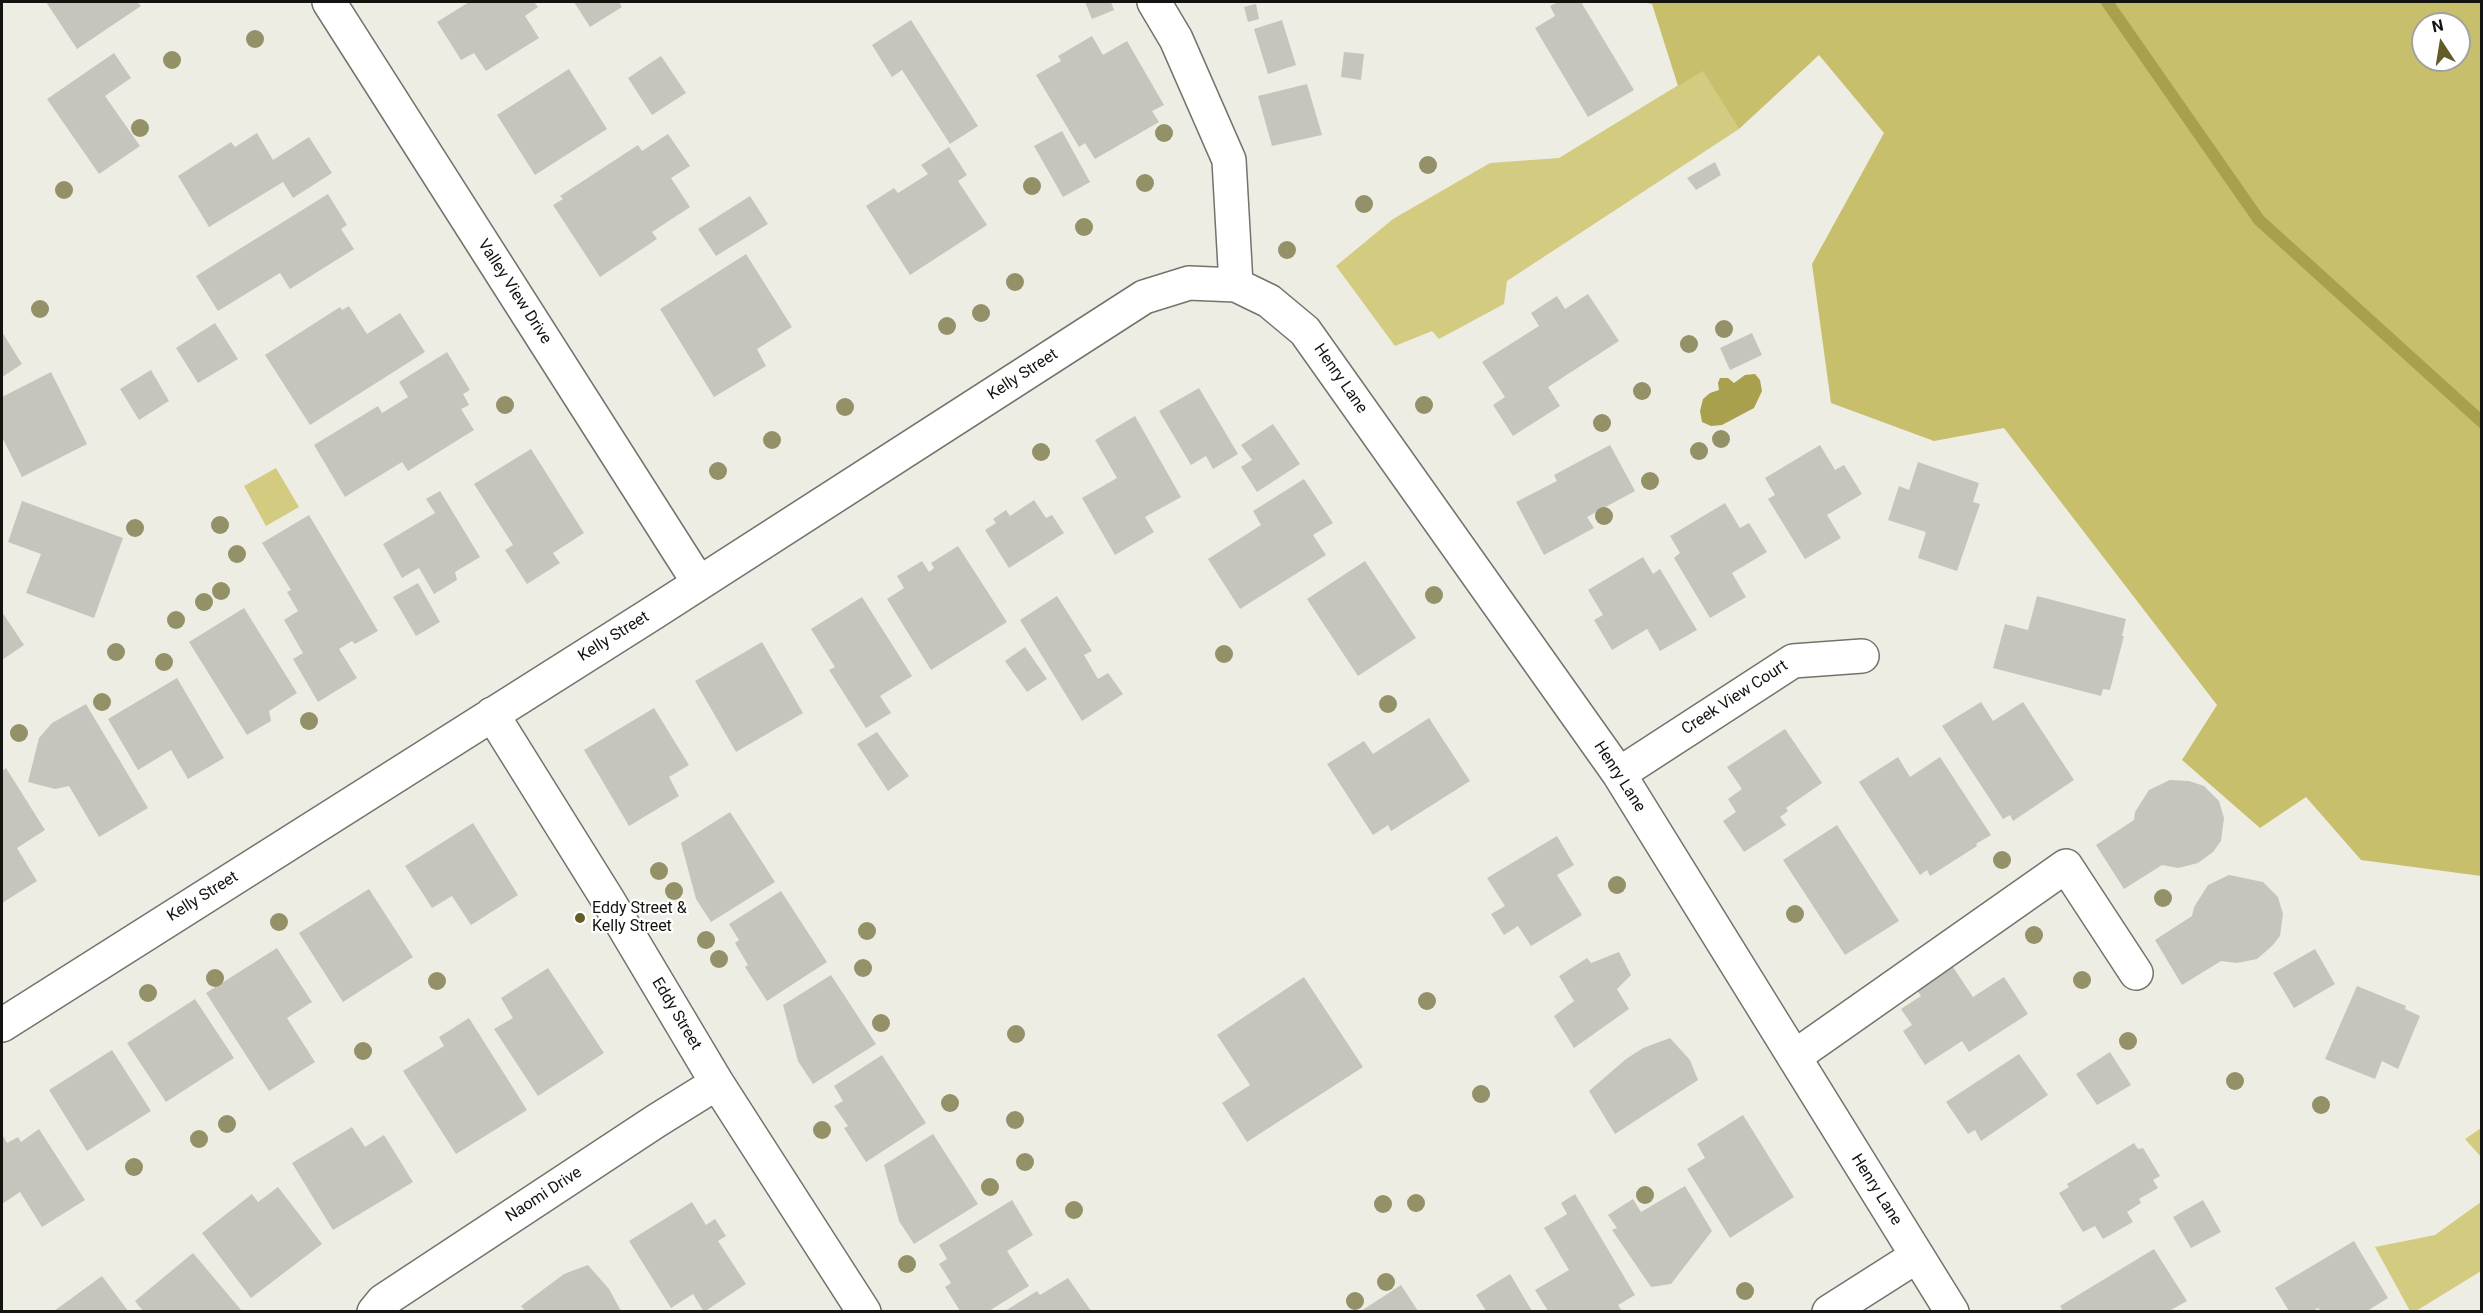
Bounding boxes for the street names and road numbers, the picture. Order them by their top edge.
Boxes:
street label: Valley View Drive [473,236,555,348]
street label: Henry Lane [1309,341,1371,417]
street label: Kelly Street [984,345,1062,405]
street label: Kelly Street [575,608,653,666]
street label: Creek View Court [1678,657,1792,739]
street label: Henry Lane [1589,738,1649,816]
street label: Kelly Street [164,868,242,926]
street label: Eddy Street [647,974,705,1054]
street label: Henry Lane [1847,1151,1905,1229]
street label: Naomi Drive [502,1163,586,1227]

